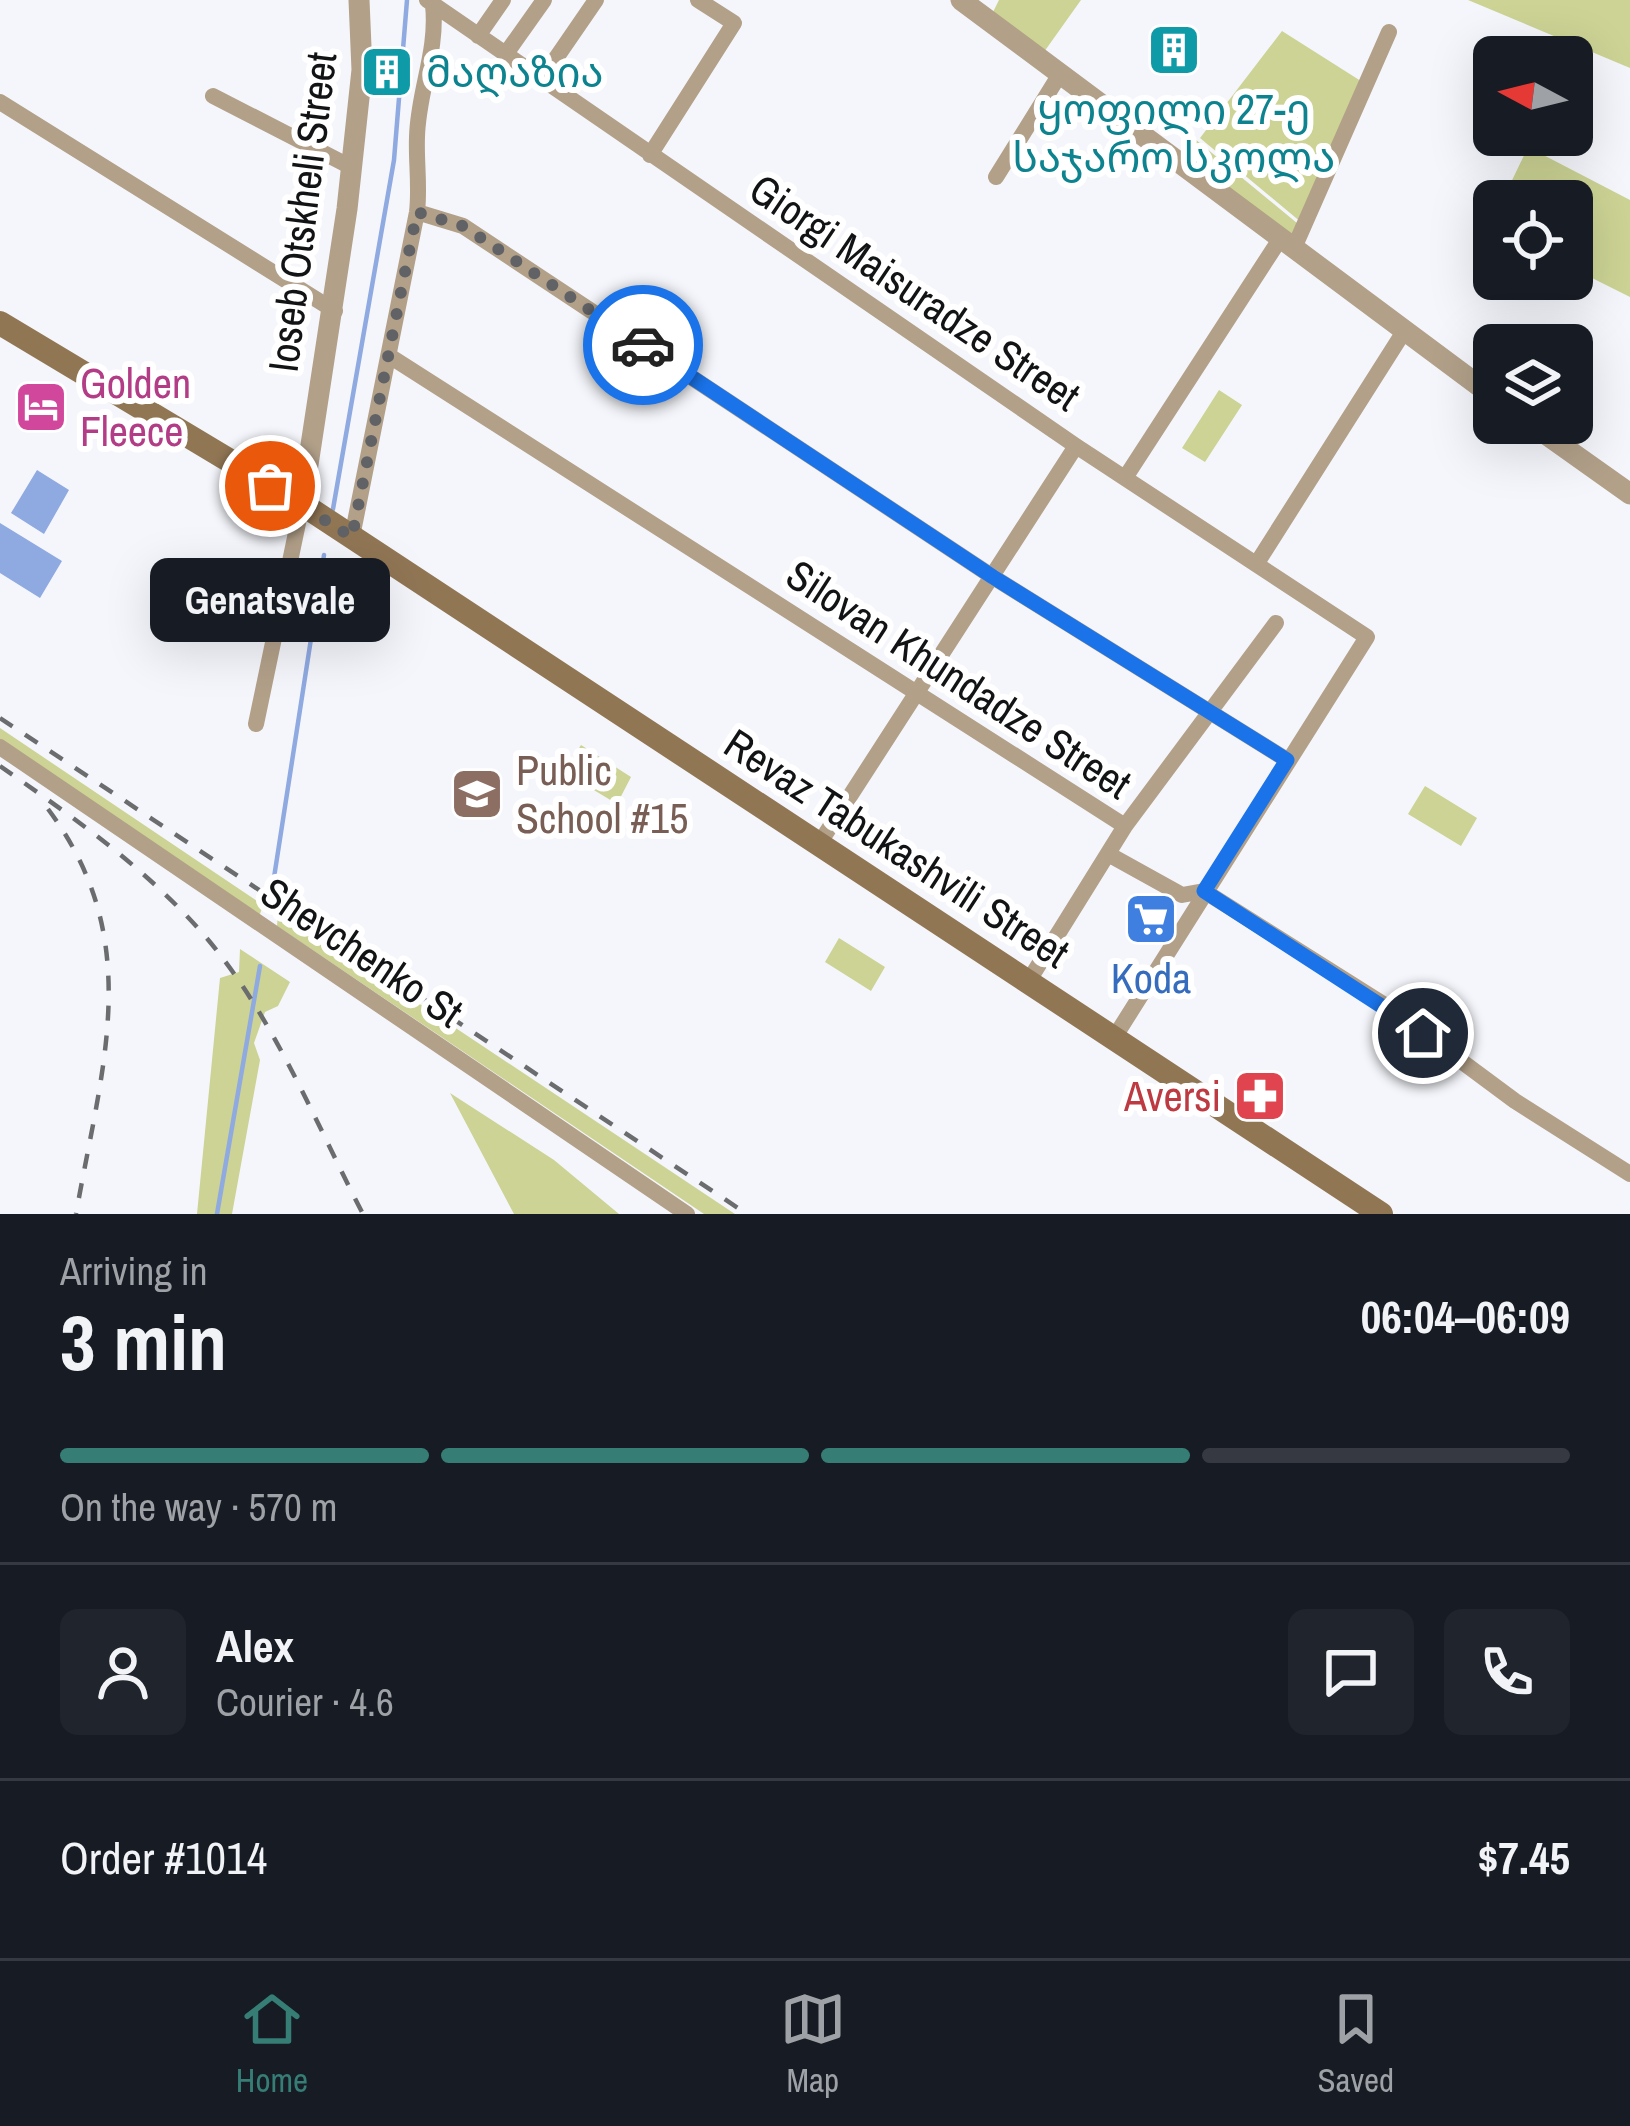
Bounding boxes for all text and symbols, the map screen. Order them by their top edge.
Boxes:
building icon: ყოფილი 27-ე საჯარო სკოლა [1146,22,1202,78]
north arrow [1473,36,1593,156]
map controls [1473,36,1593,444]
building icon: მაღაზია [359,44,415,100]
place label: მაღაზია [426,44,604,100]
street label: Ioseb Otskheli Street [255,49,349,375]
place label: ყოფილი 27-ე საჯარო სკოლა [1013,81,1335,185]
street label: Giorgi Maisuradze Street [739,161,1091,423]
button: locate [1473,180,1593,300]
courier [583,285,703,405]
icon: car [610,312,676,378]
button: layers [1473,324,1593,444]
place label: Golden Fleece [80,355,191,459]
hotel icon: Golden Fleece [13,379,69,435]
pin [219,435,321,537]
icon: bag [237,453,303,519]
street label: Silovan Khundadze Street [776,547,1142,811]
callout: Genatsvale [150,558,390,642]
text: Genatsvale [185,574,355,626]
street label: Revaz Tabukashvili Street [714,716,1080,980]
place label: Public School #15 [516,742,688,846]
school or university icon: Public School #15 [449,766,505,822]
street label: Shevchenko St [250,864,474,1040]
supermarket icon: Koda [1123,891,1179,947]
place label: Koda [1111,950,1191,1006]
pin [1372,982,1474,1084]
icon: home [1390,1000,1456,1066]
place label: Aversi [1123,1068,1221,1124]
pharmacy icon: Aversi [1232,1068,1288,1124]
text: Arriving in [60,1245,208,1297]
text: 06:04–06:09 [1361,1286,1570,1347]
text: 3 min [60,1289,227,1394]
text: On the way · 570 m [60,1481,337,1533]
button: person [60,1609,186,1735]
button: chat [1288,1609,1414,1735]
button: phone [1444,1609,1570,1735]
text: Alex [216,1615,294,1676]
text: Courier · 4.6 [216,1676,394,1728]
text: Order #1014 [60,1827,267,1888]
text: $7.45 [1478,1827,1570,1888]
tab: Home [236,1986,308,2102]
tab: Map [780,1986,846,2102]
tab: Saved [1317,1986,1394,2102]

